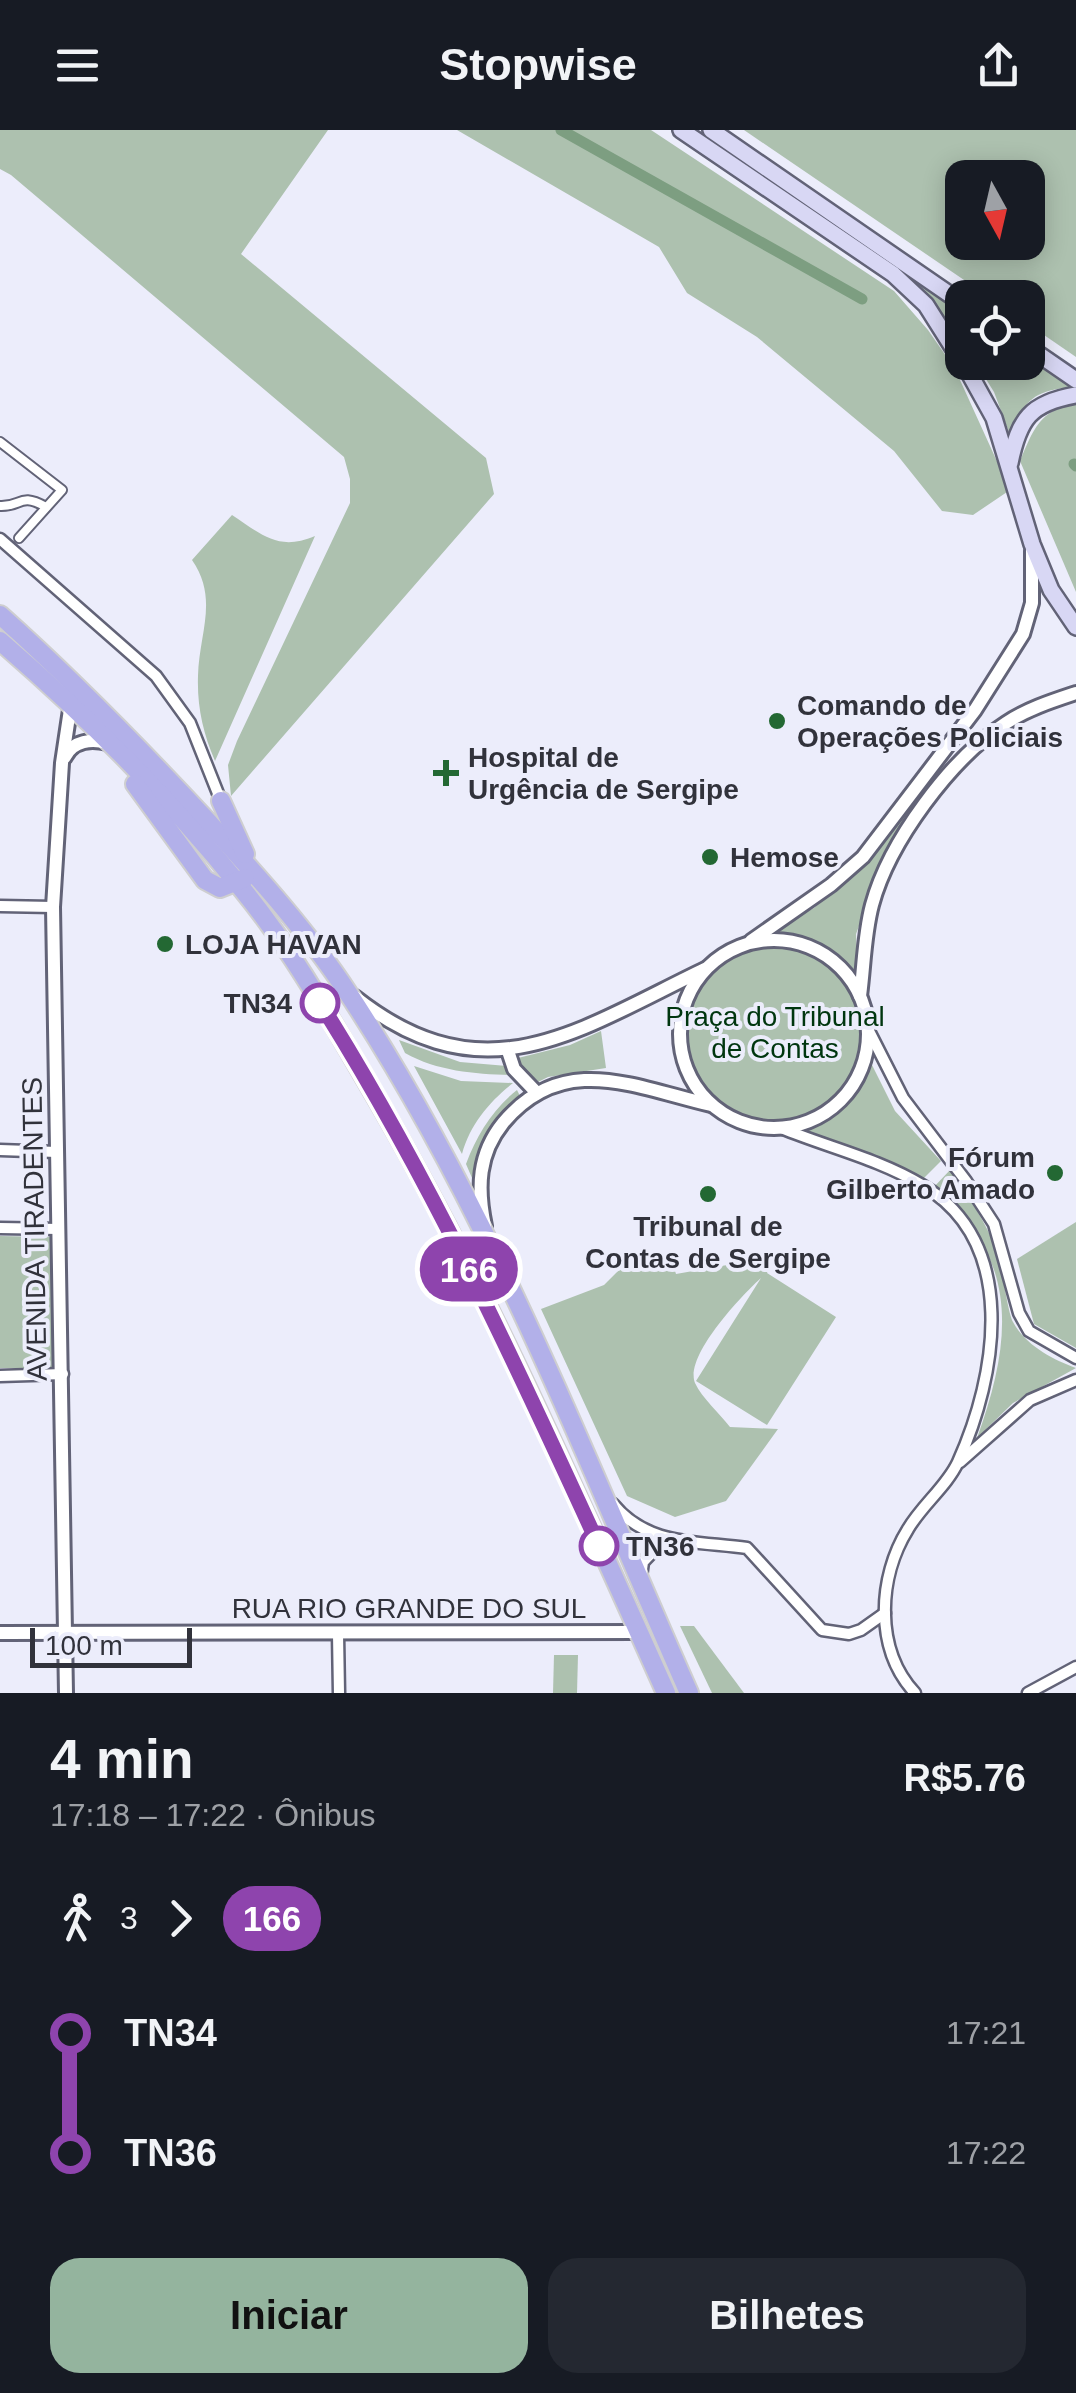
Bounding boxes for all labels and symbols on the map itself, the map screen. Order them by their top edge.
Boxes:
north arrow [945,160,1045,260]
place label: Comando de Operações Policiais [797,690,1063,753]
marker: Comando de Operações Policiais [766,710,788,732]
place label: Hospital de Urgência de Sergipe [468,742,739,805]
marker: Hospital de Urgência de Sergipe [433,760,459,786]
place label: Hemose [730,842,839,873]
marker: Hemose [699,846,721,868]
place label: LOJA HAVAN [185,929,362,960]
marker: LOJA HAVAN [154,933,176,955]
marker: TN34 [301,984,339,1022]
place label: TN34 [224,988,292,1019]
park label: Praça do Tribunal de Contas [665,1001,885,1064]
street label: AVENIDA TIRADENTES [16,1077,53,1381]
place label: Fórum Gilberto Amado [826,1142,1035,1205]
marker: Fórum Gilberto Amado [1044,1162,1066,1184]
marker: Tribunal de Contas de Sergipe [697,1183,719,1205]
place label: Tribunal de Contas de Sergipe [585,1211,831,1274]
line badge: 166 [412,1236,526,1302]
marker: TN36 [580,1527,618,1565]
place label: TN36 [626,1531,694,1562]
street label: RUA RIO GRANDE DO SUL [232,1593,586,1624]
scale bar [30,1623,192,1668]

